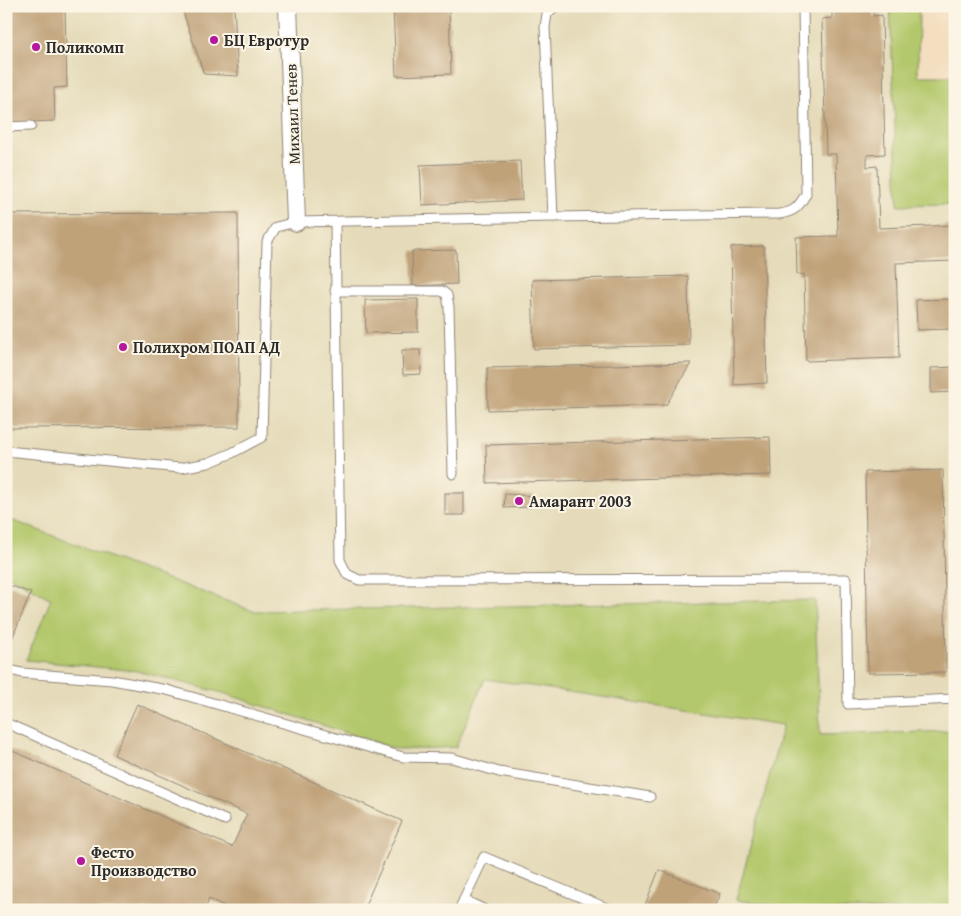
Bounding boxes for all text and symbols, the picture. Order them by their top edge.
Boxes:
place label: БЦ Евротур [224,28,309,52]
marker: БЦ Евротур [208,34,220,46]
place label: Поликомп [46,35,124,59]
marker: Поликомп [30,41,42,53]
street label: Михаил Тенев [278,63,306,165]
place label: Полихром ПОАП АД [133,335,280,359]
marker: Полихром ПОАП АД [117,341,129,353]
place label: Амарант 2003 [529,489,632,513]
marker: Амарант 2003 [513,495,525,507]
place label: Фесто Производство [91,840,197,882]
marker: Фесто Производство [75,855,87,867]

